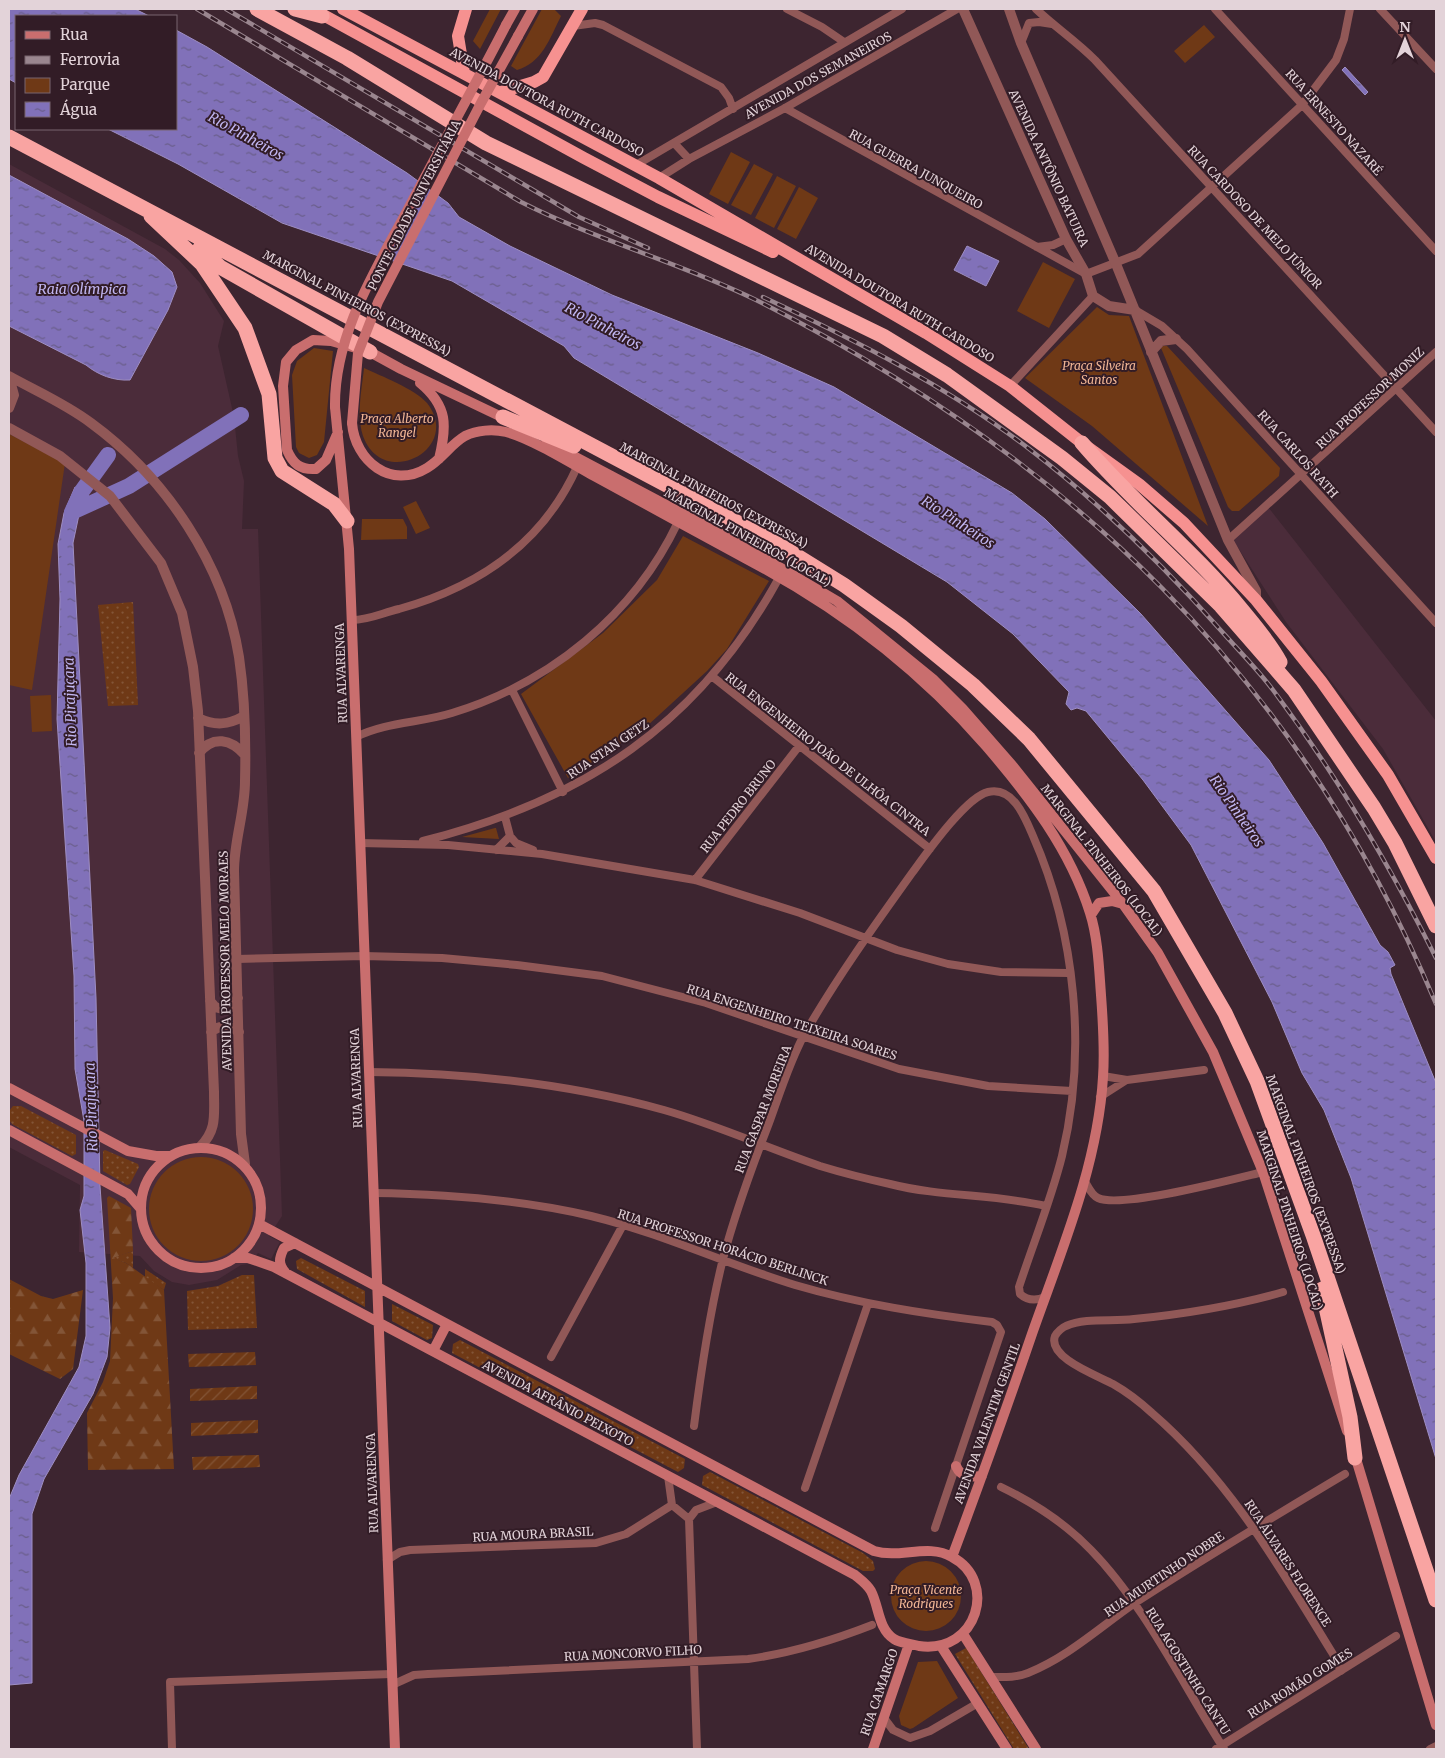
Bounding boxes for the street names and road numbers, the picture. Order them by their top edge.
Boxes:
street label: AVENIDA DOS SEMANEIROS [741,28,894,122]
street label: AVENIDA DOUTORA RUTH CARDOSO [446,44,647,160]
street label: RUA ERNESTO NAZARÉ [1282,66,1386,178]
street label: AVENIDA ANTÔNIO BATUIRA [1005,86,1092,250]
street label: PONTE CIDADE UNIVERSITÁRIA [364,117,464,293]
street label: RUA GUERRA JUNQUEIRO [847,126,986,212]
street label: RUA CARDOSO DE MELO JÚNIOR [1185,142,1326,292]
street label: AVENIDA DOUTORA RUTH CARDOSO [802,240,997,366]
street label: MARGINAL PINHEIROS (EXPRESSA) [260,247,454,359]
street label: RUA PROFESSOR MONIZ [1313,344,1427,452]
street label: RUA CARLOS RATH [1255,407,1342,501]
street label: MARGINAL PINHEIROS (EXPRESSA) [617,439,811,551]
street label: MARGINAL PINHEIROS (LOCAL) [662,485,834,589]
street label: RUA ALVARENGA [332,622,350,723]
street label: RUA ENGENHEIRO JOÃO DE ULHÔA CINTRA [722,669,934,839]
street label: RUA STAN GETZ [564,716,652,782]
street label: RUA PEDRO BRUNO [697,756,779,856]
street label: MARGINAL PINHEIROS (LOCAL) [1038,781,1166,939]
street label: AVENIDA PROFESSOR MELO MORAES [216,851,234,1072]
street label: RUA ENGENHEIRO TEIXEIRA SOARES [685,981,899,1063]
street label: RUA ALVARENGA [347,1027,365,1128]
street label: RUA GASPAR MOREIRA [732,1042,795,1175]
street label: MARGINAL PINHEIROS (EXPRESSA) [1263,1072,1349,1276]
street label: MARGINAL PINHEIROS (LOCAL) [1254,1128,1326,1312]
street label: RUA PROFESSOR HORÁCIO BERLINCK [616,1206,831,1288]
street label: AVENIDA VALENTIM GENTIL [950,1340,1023,1507]
street label: AVENIDA AFRÂNIO PEIXOTO [479,1356,636,1449]
street label: RUA ALVARENGA [363,1432,381,1533]
street label: RUA ÁLVARES FLORENCE [1241,1497,1335,1629]
street label: RUA MOURA BRASIL [472,1523,594,1545]
street label: RUA MURTINHO NOBRE [1101,1528,1227,1620]
street label: RUA AGOSTINHO CANTU [1143,1605,1233,1737]
street label: RUA MONCORVO FILHO [564,1642,703,1664]
street label: RUA ROMÃO GOMES [1245,1645,1355,1721]
street label: RUA CAMARGO [857,1646,901,1737]

